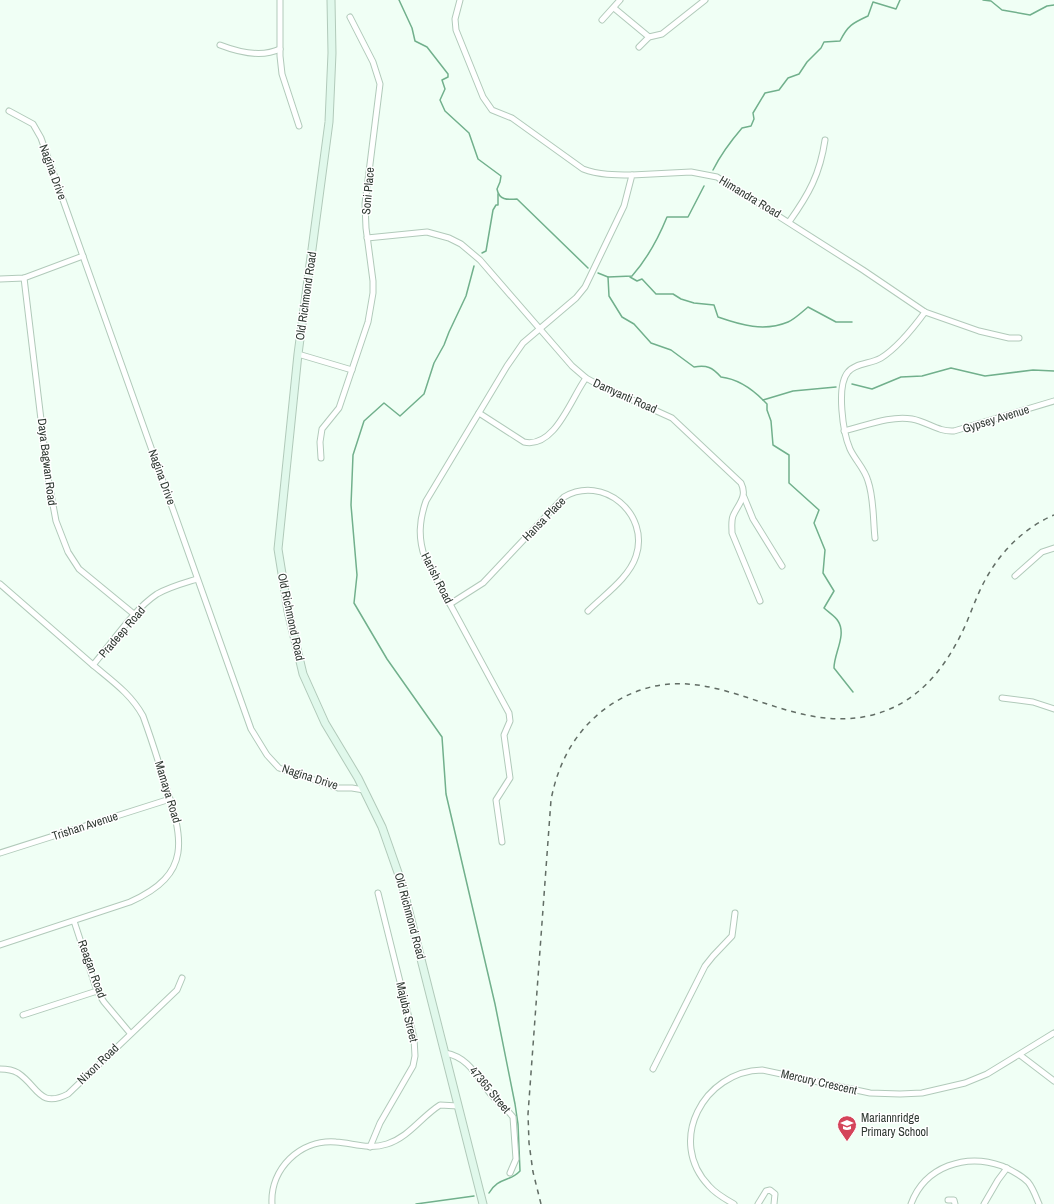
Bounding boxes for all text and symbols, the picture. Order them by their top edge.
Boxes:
street label: Nagina Drive [36,142,70,202]
street label: Soni Place [358,167,378,215]
street label: Himandra Road [716,172,784,222]
street label: Old Richmond Road [292,251,320,341]
street label: Damyanti Road [591,375,659,417]
street label: Gypsey Avenue [961,401,1031,437]
street label: Daya Bagwan Road [34,418,60,506]
street label: Nagina Drive [145,447,179,507]
street label: Hansa Place [519,493,569,545]
street label: Harish Road [417,550,457,606]
street label: Old Richmond Road [274,572,308,662]
street label: Pradeep Road [95,603,149,661]
street label: Mamaya Road [151,759,185,825]
street label: Nagina Drive [280,760,340,794]
street label: Trishan Avenue [50,808,120,844]
street label: Old Richmond Road [391,871,429,961]
street label: Reagan Road [74,938,110,1000]
street label: Majuba Street [392,980,422,1044]
street label: Nixon Road [74,1040,122,1088]
street label: 47365 Street [466,1063,514,1117]
street label: Mercury Crescent [779,1065,859,1099]
place label: Mariannridge Primary School [861,1110,928,1140]
school or university icon: Mariannridge Primary School [836,1114,858,1142]

